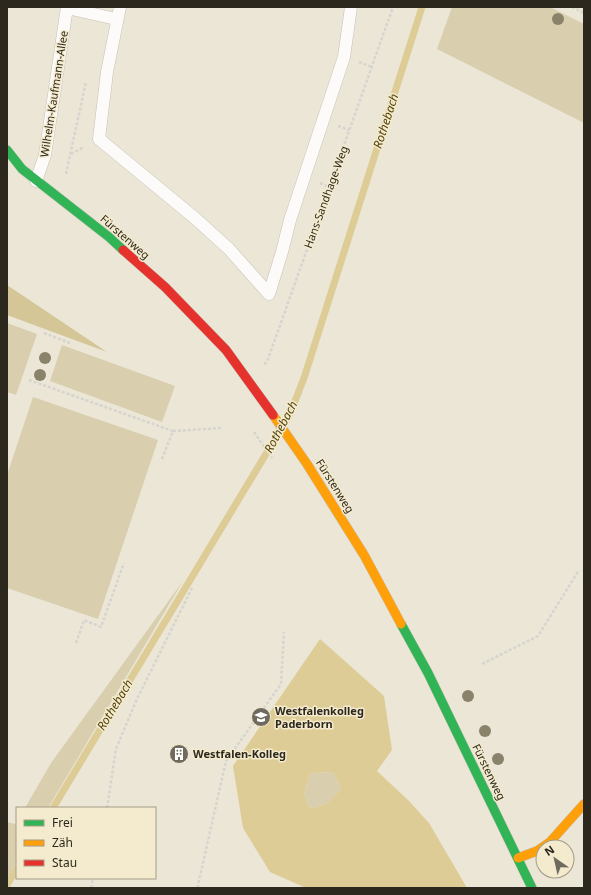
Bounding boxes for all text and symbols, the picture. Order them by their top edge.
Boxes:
street label: Wilhelm-Kaufmann-Allee [36,30,71,158]
water label: Rothebach [369,91,402,150]
street label: Hans-Sandhage-Weg [300,143,351,250]
street label: Fürstenweg [97,211,153,262]
water label: Rothebach [260,398,301,456]
street label: Fürstenweg [313,456,358,516]
water label: Rothebach [93,676,136,733]
place label: Westfalenkolleg Paderborn [275,703,364,731]
school or university icon: Westfalenkolleg Paderborn [250,706,272,728]
street label: Fürstenweg [469,741,510,802]
building icon: Westfalen-Kolleg [168,743,190,765]
place label: Westfalen-Kolleg [193,746,286,761]
legend [16,807,156,879]
text: Frei [52,814,73,831]
text: Zäh [52,834,73,851]
north arrow [535,839,575,879]
text: N [541,842,557,859]
text: Stau [52,854,77,871]

